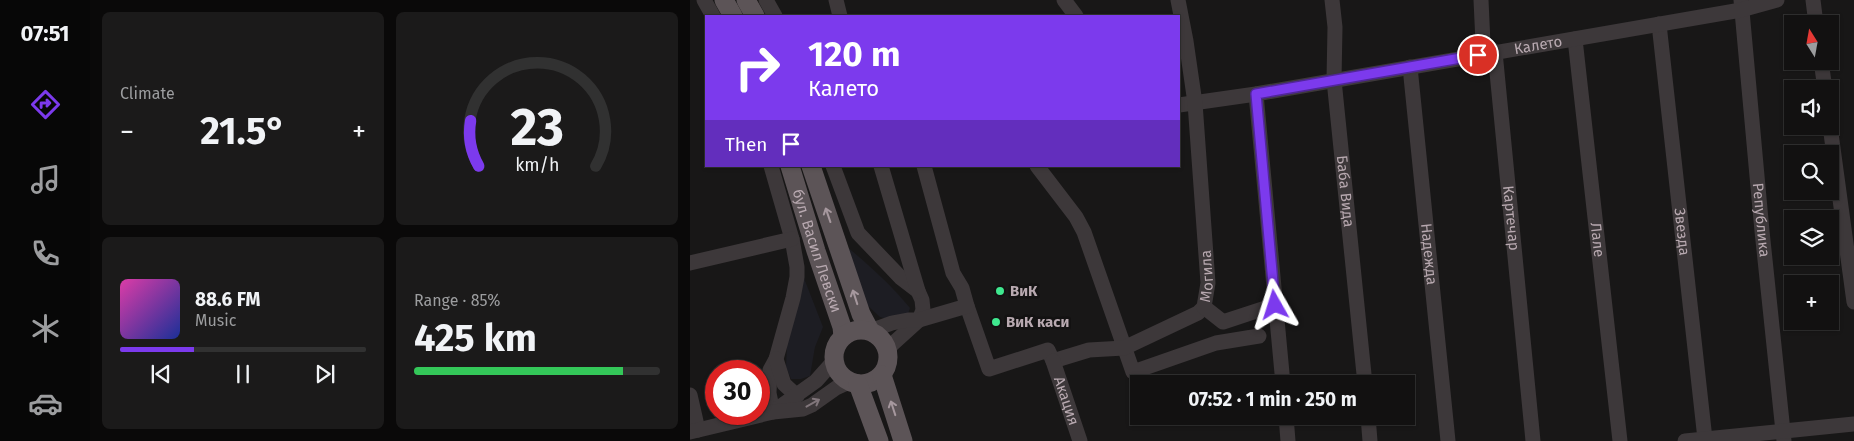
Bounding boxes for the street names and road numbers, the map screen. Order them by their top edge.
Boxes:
street label: Калето [1513,32,1563,58]
street label: Баба Вида [1333,154,1358,228]
street label: Република [1749,182,1774,258]
street label: Картечар [1499,185,1523,252]
street label: бул. Васил Левски [789,187,845,315]
street label: Звезда [1670,207,1694,257]
street label: Лале [1587,221,1608,258]
street label: Надежда [1417,222,1441,286]
street label: Могила [1196,249,1217,304]
street label: Акация [1050,374,1083,428]

